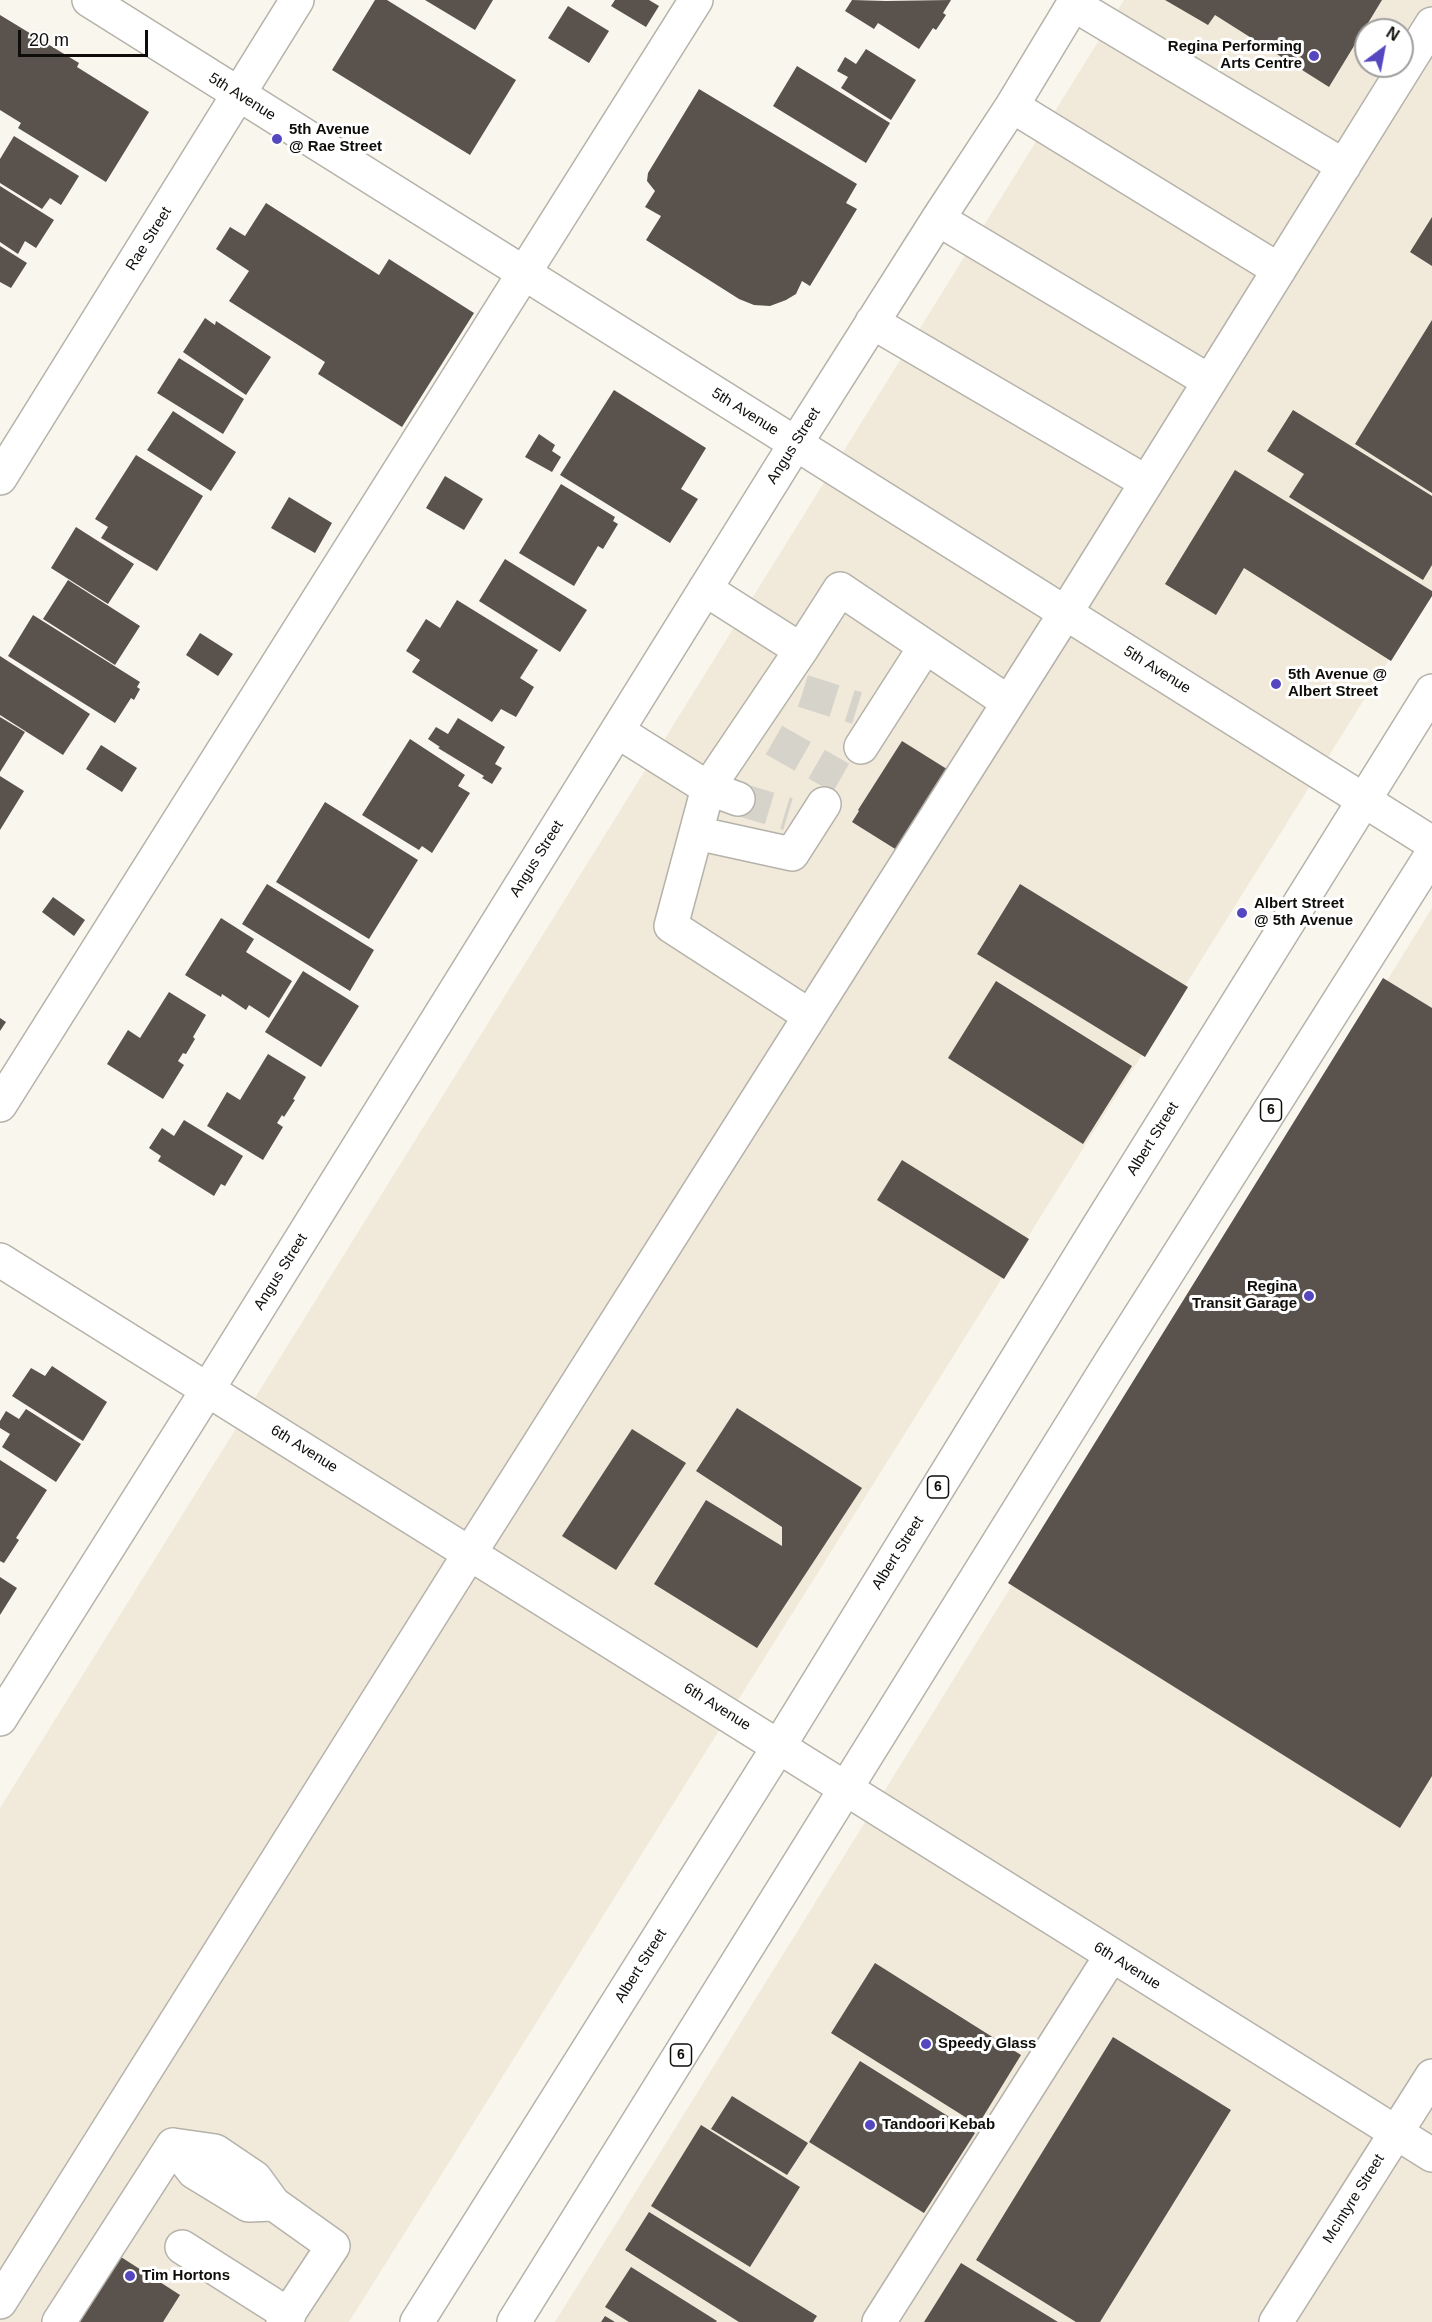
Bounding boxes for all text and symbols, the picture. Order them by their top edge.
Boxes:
scale bar [21,18,152,56]
north arrow [1354,18,1414,78]
text: N [1383,24,1402,44]
text: 20 m [29,30,69,50]
place label: Regina Performing Arts Centre [1168,38,1302,73]
marker: Regina Performing Arts Centre [1307,49,1321,63]
street label: 5th Avenue [205,69,279,125]
place label: 5th Avenue @ Rae Street [289,121,382,156]
marker: 5th Avenue @ Rae Street [270,132,284,146]
street label: Rae Street [122,204,176,274]
street label: 5th Avenue [708,384,782,440]
street label: Angus Street [763,404,825,488]
street label: 5th Avenue [1120,642,1194,698]
place label: 5th Avenue @ Albert Street [1288,666,1387,701]
marker: 5th Avenue @ Albert Street [1269,677,1283,691]
street label: Angus Street [506,817,568,901]
place label: Albert Street @ 5th Avenue [1254,895,1353,930]
marker: Albert Street @ 5th Avenue [1235,906,1249,920]
street label: Albert Street [1123,1099,1183,1179]
road number: 6 [1260,1099,1282,1121]
street label: Angus Street [250,1230,312,1314]
place label: Regina Transit Garage [1192,1278,1297,1313]
marker: Regina Transit Garage [1302,1289,1316,1303]
street label: 6th Avenue [267,1421,341,1477]
road number: 6 [928,1476,948,1498]
street label: Albert Street [868,1513,928,1593]
street label: 6th Avenue [680,1679,754,1735]
street label: Albert Street [611,1926,671,2006]
street label: 6th Avenue [1090,1938,1164,1994]
place label: Speedy Glass [938,2035,1036,2053]
marker: Speedy Glass [919,2037,933,2051]
road number: 6 [670,2044,692,2066]
place label: Tandoori Kebab [882,2116,995,2134]
marker: Tandoori Kebab [863,2118,877,2132]
street label: McIntyre Street [1319,2151,1389,2247]
place label: Tim Hortons [142,2267,230,2285]
marker: Tim Hortons [123,2269,137,2283]

